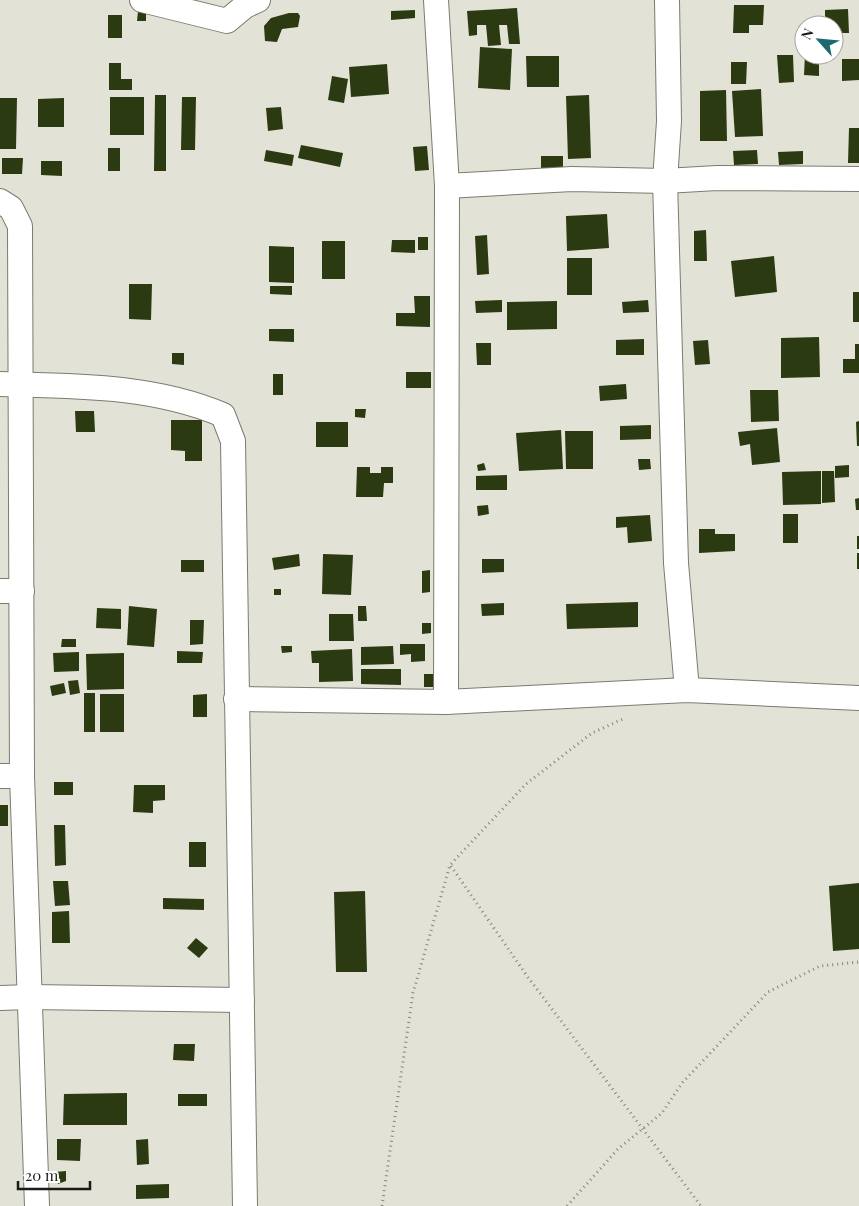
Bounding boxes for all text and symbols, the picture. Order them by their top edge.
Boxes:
north arrow [794,15,844,65]
text: N [796,25,818,43]
scale bar [18,1158,90,1190]
text: 20 m [25,1165,59,1185]

